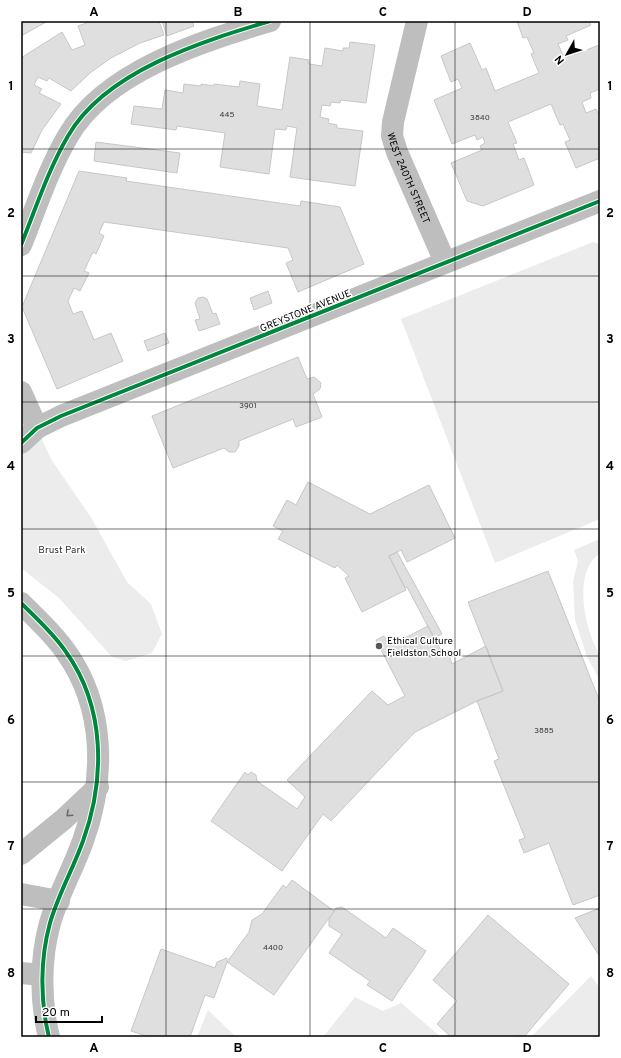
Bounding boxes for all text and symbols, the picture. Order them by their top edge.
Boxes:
text: A [89,5,99,21]
text: B [234,5,243,21]
text: C [379,5,387,21]
text: D [522,5,532,21]
north arrow [547,34,587,74]
text: N [552,52,568,67]
text: 1 [8,79,14,95]
text: 1 [607,79,613,95]
house number: 445 [220,110,234,120]
house number: 3840 [470,113,490,123]
street label: WEST 240TH STREET [383,131,432,226]
text: 2 [7,206,15,222]
text: 2 [606,206,614,222]
street label: GREYSTONE AVENUE [258,287,353,336]
text: 3 [7,332,15,348]
text: 3 [606,332,614,348]
house number: 3901 [239,401,257,411]
text: 4 [7,459,15,475]
text: 4 [606,459,614,475]
park label: Brust Park [38,544,86,557]
text: 5 [7,586,15,602]
text: 5 [606,586,614,602]
place label: Ethical Culture Fieldston School [387,635,461,660]
marker: Ethical Culture Fieldston School [374,641,384,651]
text: 6 [7,713,15,729]
text: 6 [606,713,614,729]
house number: 3885 [534,726,554,736]
one-way arrow [66,809,74,817]
text: 7 [8,839,15,855]
text: 7 [607,839,614,855]
house number: 4400 [263,943,283,953]
text: 8 [7,966,15,982]
text: 8 [606,966,614,982]
scale bar [36,998,102,1024]
text: 20 m [42,1005,70,1021]
text: A [89,1041,99,1057]
text: B [234,1041,243,1057]
text: C [379,1041,387,1057]
text: D [522,1041,532,1057]

